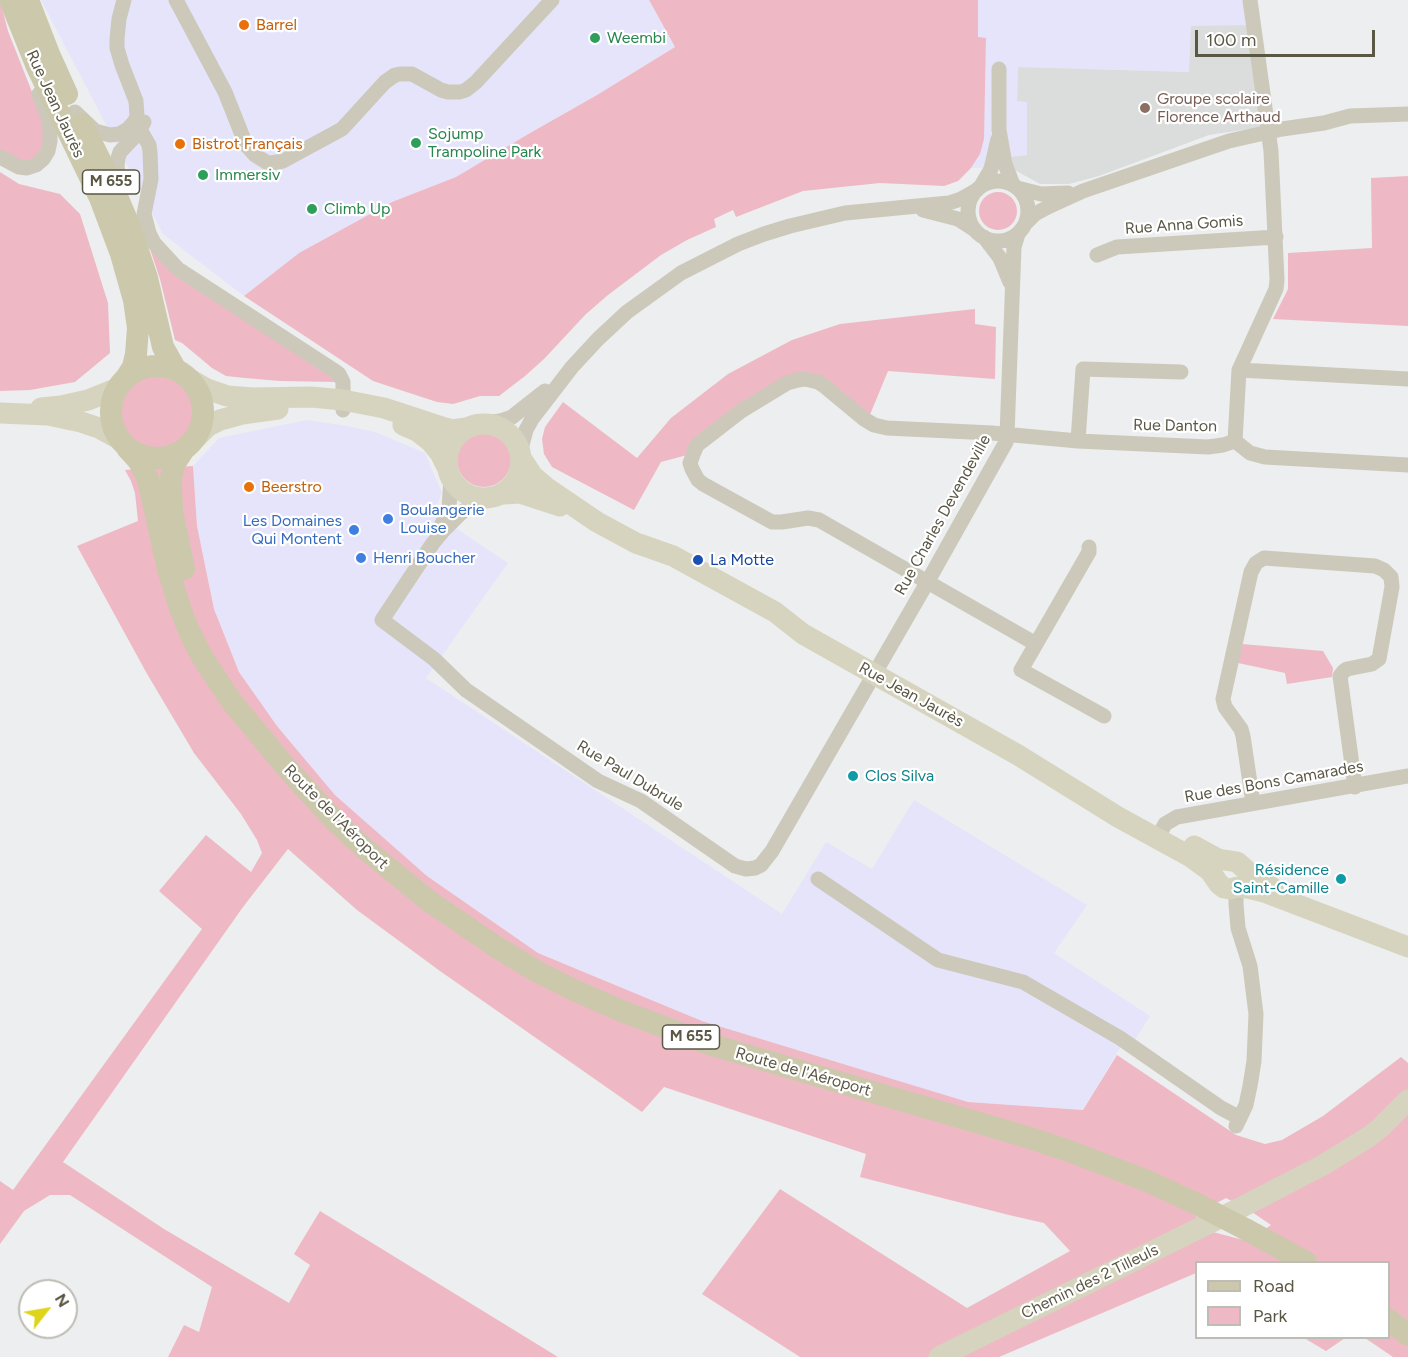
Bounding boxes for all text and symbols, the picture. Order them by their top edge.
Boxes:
place label: Barrel [256,15,297,35]
marker: Barrel [237,18,251,32]
scale bar [1198,18,1378,56]
place label: Weembi [607,28,666,48]
text: 100 m [1206,29,1256,51]
marker: Weembi [588,31,602,45]
street label: Rue Jean Jaurès [22,47,88,161]
place label: Groupe scolaire Florence Arthaud [1157,89,1281,127]
marker: Groupe scolaire Florence Arthaud [1138,101,1152,115]
place label: Sojump Trampoline Park [428,124,541,162]
place label: Bistrot Français [192,134,303,154]
marker: Sojump Trampoline Park [409,136,423,150]
marker: Bistrot Français [173,137,187,151]
place label: Immersiv [215,165,280,185]
marker: Immersiv [196,168,210,182]
road number: M 655 [82,170,140,194]
place label: Climb Up [324,199,390,219]
marker: Climb Up [305,202,319,216]
street label: Rue Anna Gomis [1124,211,1244,239]
street label: Rue Danton [1133,416,1217,436]
street label: Rue Charles Devendeville [891,431,995,599]
place label: Beerstro [261,477,322,497]
marker: Beerstro [242,480,256,494]
place label: Boulangerie Louise [400,500,485,538]
place label: Les Domaines Qui Montent [243,511,342,549]
marker: Boulangerie Louise [381,512,395,526]
marker: Les Domaines Qui Montent [347,523,361,537]
place label: Henri Boucher [373,548,475,568]
place label: La Motte [710,550,774,570]
marker: Henri Boucher [354,551,368,565]
marker: La Motte [691,553,705,567]
street label: Rue Jean Jaurès [855,658,967,732]
street label: Rue Paul Dubrule [573,737,687,815]
street label: Rue des Bons Camarades [1183,757,1365,807]
street label: Route de l'Aéroport [280,761,392,873]
place label: Clos Silva [865,766,934,786]
marker: Clos Silva [846,769,860,783]
place label: Résidence Saint-Camille [1233,860,1329,898]
marker: Résidence Saint-Camille [1334,872,1348,886]
road number: M 655 [662,1025,720,1049]
street label: Route de l'Aéroport [733,1043,873,1101]
street label: Chemin des 2 Tilleuls [1018,1240,1162,1324]
legend [1195,1261,1390,1339]
text: Road [1253,1275,1294,1297]
north arrow [18,1279,78,1339]
text: N [51,1290,73,1311]
text: Park [1253,1305,1287,1327]

